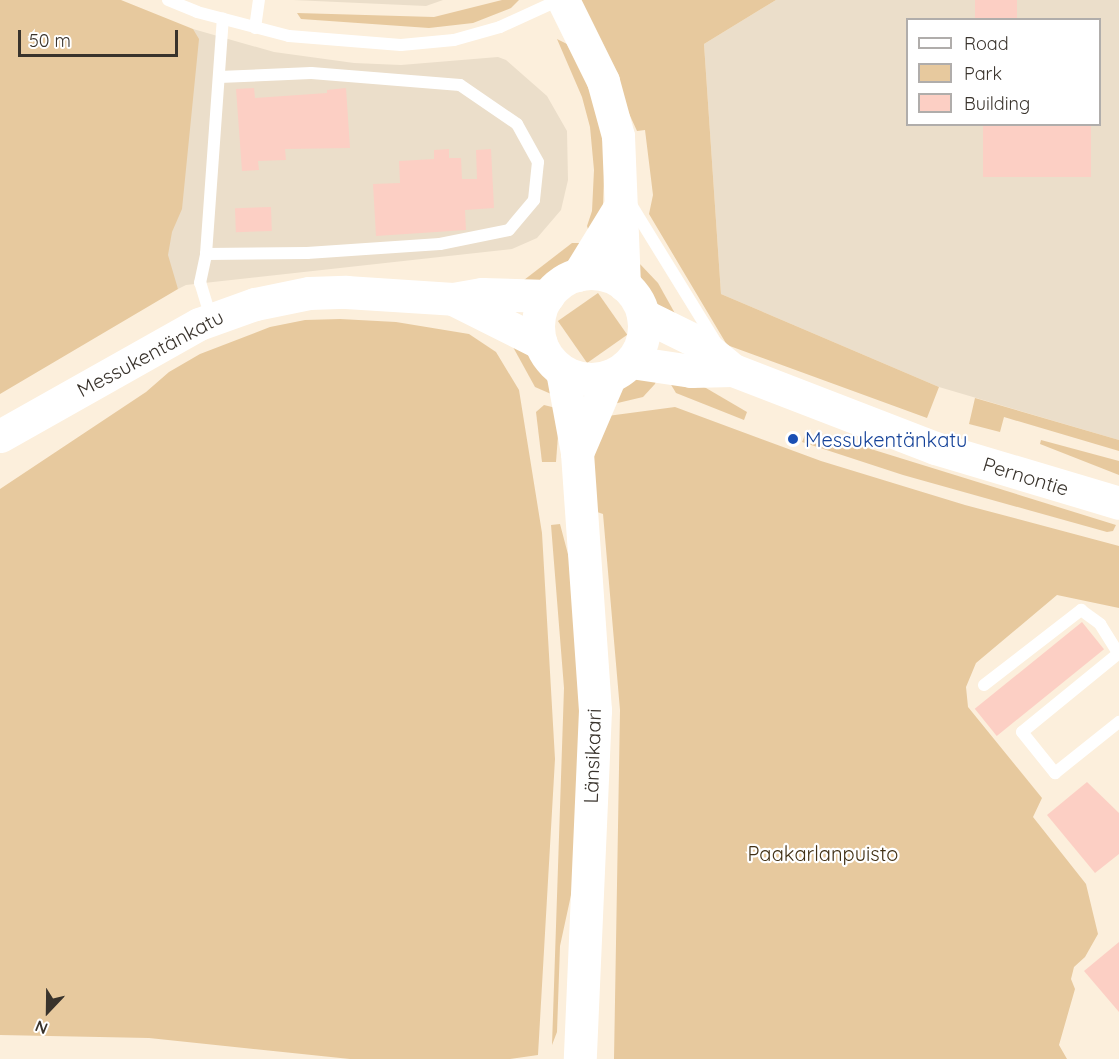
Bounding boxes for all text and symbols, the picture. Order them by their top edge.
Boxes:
scale bar [21,18,182,56]
legend [906,18,1101,126]
text: 50 m [29,29,71,52]
text: Road [964,32,1009,55]
text: Park [964,62,1002,85]
text: Building [964,92,1030,115]
street label: Messukentänkatu [73,304,227,402]
place label: Messukentänkatu [805,427,967,451]
marker: Messukentänkatu [786,432,800,446]
street label: Pernontie [980,452,1072,500]
street label: Länsikaari [578,708,606,804]
park label: Paakarlanpuisto [748,841,898,865]
north arrow [18,981,78,1041]
text: N [32,1016,50,1039]

